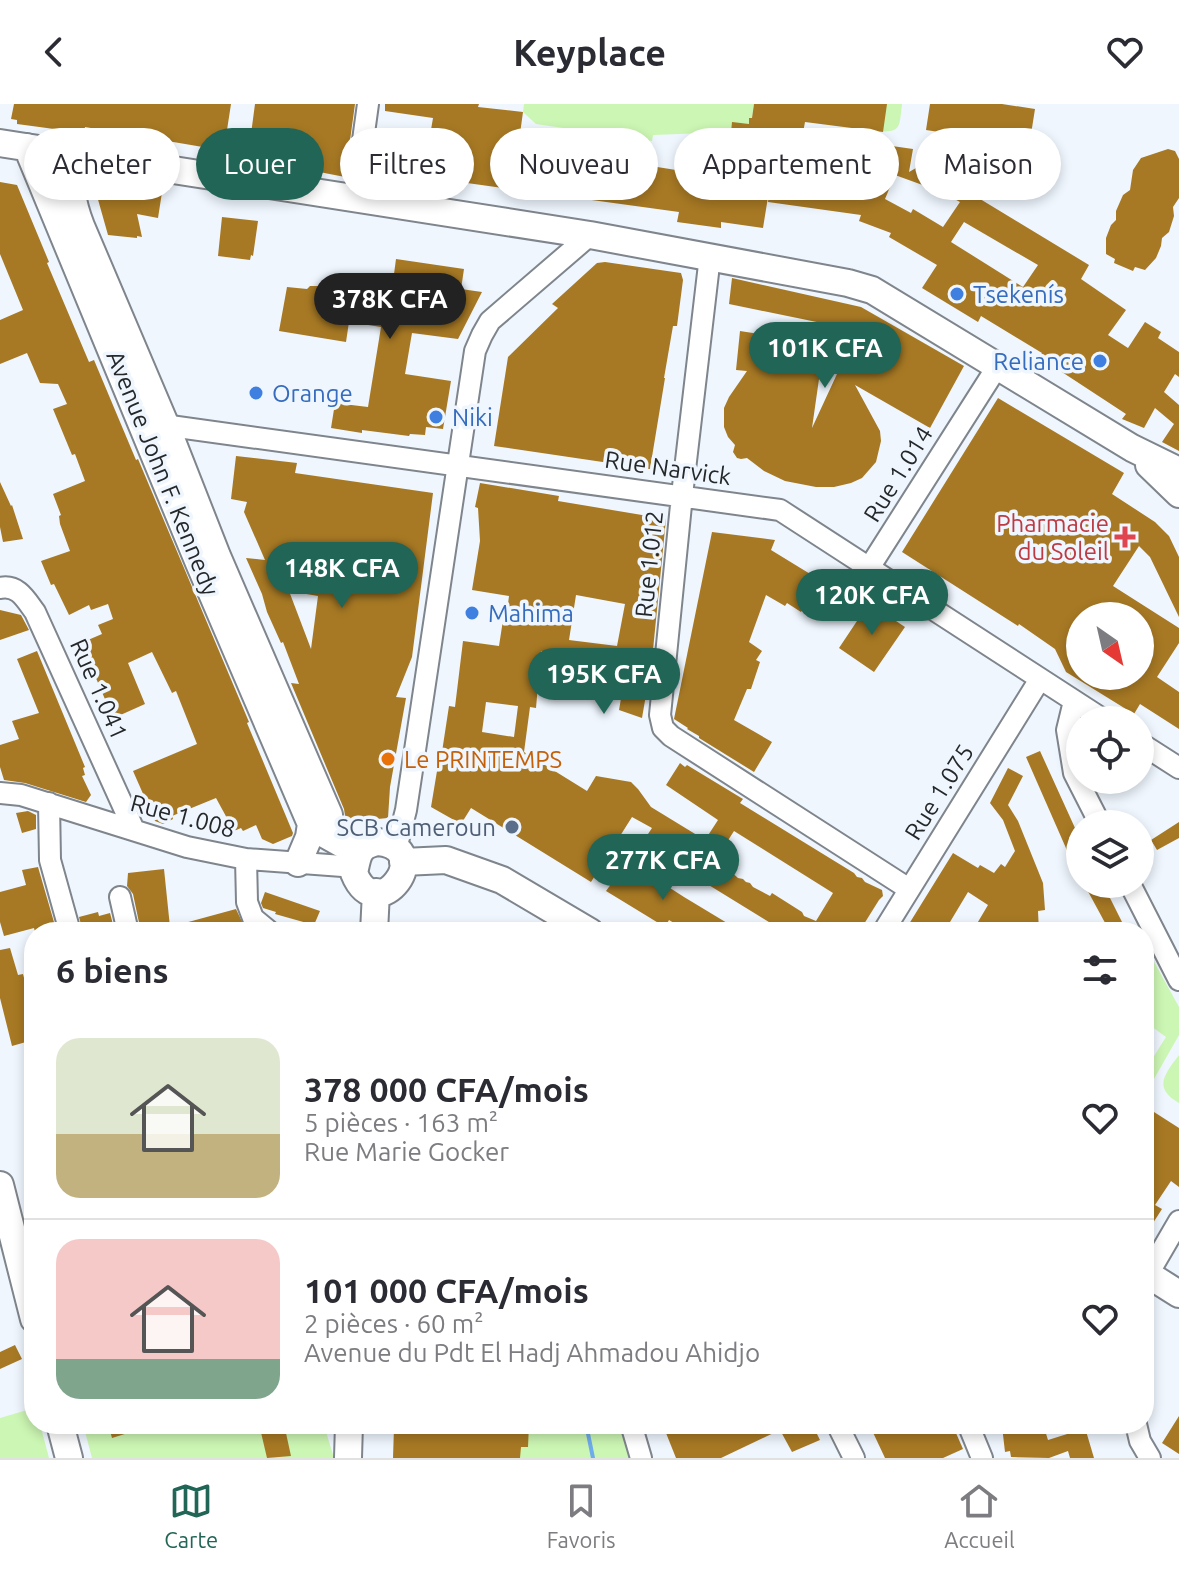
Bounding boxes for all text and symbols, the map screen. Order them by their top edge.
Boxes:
icon: back [32,30,76,74]
icon: heart [1103,30,1147,74]
text: Keyplace [513,32,666,73]
chip: Acheter [24,128,180,200]
chip: Louer [196,128,324,200]
chip: Filtres [340,128,474,200]
chip: Nouveau [490,128,658,200]
chip: Appartement [674,128,899,200]
chip: Maison [915,128,1061,200]
pin: 378K CFA [307,273,473,341]
place label: Tsekenís [973,281,1064,308]
text: 378K CFA [332,284,448,313]
marker: Tsekenís [948,285,966,303]
pin: 101K CFA [742,322,908,390]
text: 101K CFA [767,333,883,362]
street label: Avenue John F. Kennedy [101,347,225,600]
place label: Reliance [993,348,1084,375]
marker: Reliance [1091,352,1109,370]
place label: Orange [272,380,353,407]
marker: Orange [247,384,265,402]
place label: Niki [452,404,493,431]
marker: Niki [427,408,445,426]
street label: Rue 1.014 [858,421,938,527]
street label: Rue Narvick [603,446,733,490]
street label: Rue 1.012 [630,509,668,619]
place label: Pharmacie du Soleil [996,510,1109,565]
marker: Pharmacie du Soleil [1116,528,1134,546]
pin: 148K CFA [259,542,425,610]
text: 148K CFA [284,553,400,582]
pin: 120K CFA [789,569,955,637]
text: 120K CFA [814,580,930,609]
place label: Mahima [488,600,574,627]
north arrow [1066,602,1154,690]
map controls [1066,602,1154,898]
marker: Mahima [463,604,481,622]
street label: Rue 1.041 [65,634,133,744]
pin: 195K CFA [521,648,687,716]
text: 195K CFA [546,659,662,688]
button: locate [1066,706,1154,794]
street label: Rue 1.075 [899,739,979,845]
place label: Le PRINTEMPS [404,746,562,773]
marker: Le PRINTEMPS [379,750,397,768]
street label: Rue 1.008 [128,789,238,843]
button: layers [1066,810,1154,898]
place label: SCB Cameroun [336,814,496,841]
marker: SCB Cameroun [503,818,521,836]
pin: 277K CFA [580,834,746,902]
text: 277K CFA [605,845,721,874]
icon: filters [1078,948,1122,992]
text: 6 biens [56,951,169,989]
icon: home [120,1070,216,1166]
text: 378 000 CFA/mois [304,1070,589,1108]
icon: heart [1078,1096,1122,1140]
text: 5 pièces · 163 m² [304,1108,498,1137]
text: Rue Marie Gocker [304,1137,509,1166]
icon: home [120,1271,216,1367]
text: 101 000 CFA/mois [304,1271,589,1309]
icon: heart [1078,1297,1122,1341]
text: 2 pièces · 60 m² [304,1309,484,1338]
text: Avenue du Pdt El Hadj Ahmadou Ahidjo [304,1338,760,1367]
tab: Carte [164,1479,218,1552]
tab: Favoris [547,1479,616,1552]
tab: Accueil [944,1479,1015,1552]

